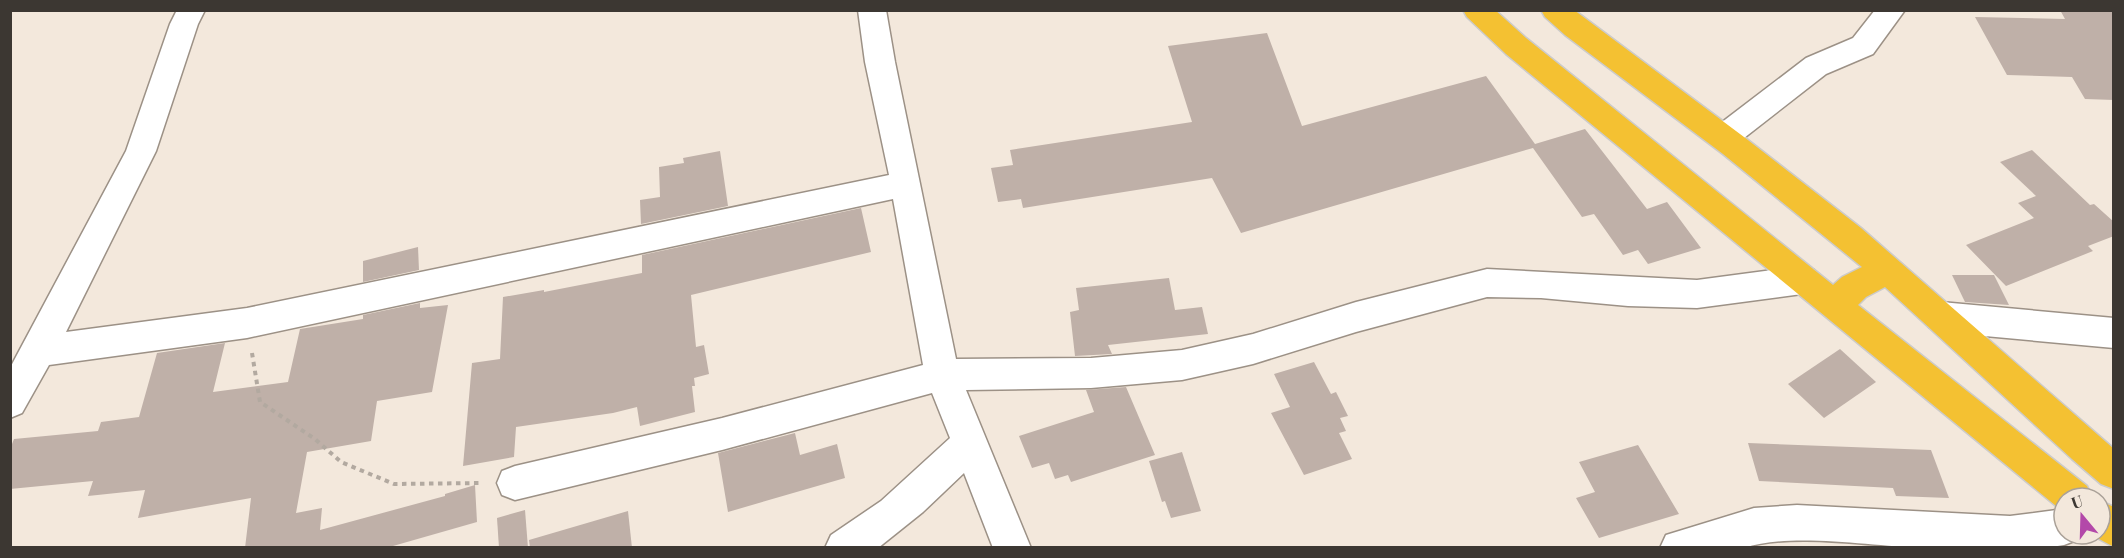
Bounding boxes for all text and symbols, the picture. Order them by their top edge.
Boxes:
north arrow [2052,486,2112,546]
text: U [2068,490,2086,513]

